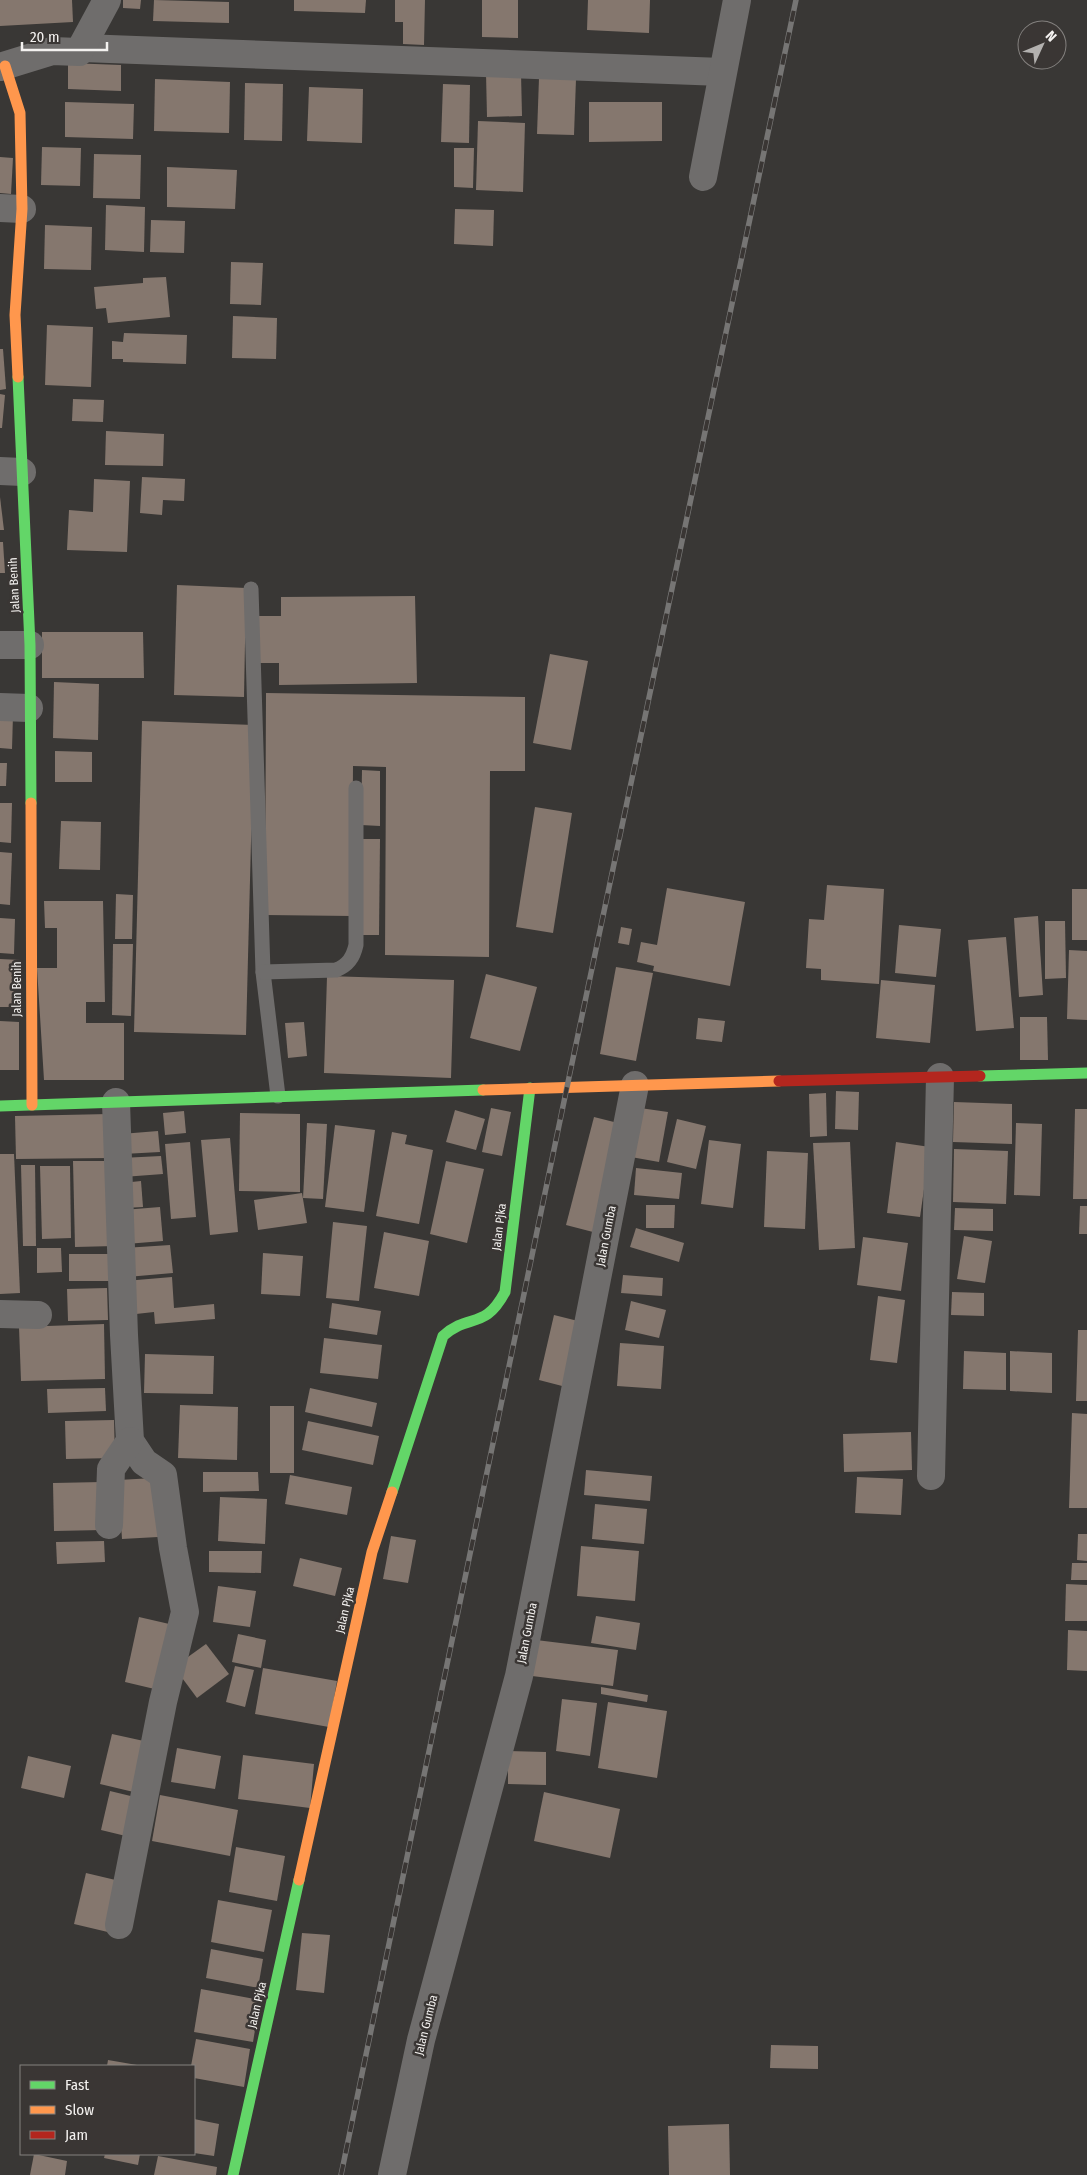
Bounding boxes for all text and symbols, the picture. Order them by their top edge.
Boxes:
scale bar [22,20,108,52]
north arrow [1017,20,1067,70]
text: N [1042,27,1060,45]
text: 20 m [30,28,60,46]
street label: Jalan Benih [6,557,22,613]
street label: Jalan Benih [10,961,24,1017]
street label: Jalan Pjka [489,1202,509,1251]
street label: Jalan Gumba [593,1204,619,1268]
street label: Jalan Pjka [333,1585,357,1635]
street label: Jalan Gumba [514,1601,540,1665]
street label: Jalan Pjka [245,1980,269,2030]
street label: Jalan Gumba [412,1993,440,2057]
legend [20,2065,195,2155]
text: Fast [65,2076,89,2094]
text: Slow [65,2101,94,2119]
text: Jam [65,2126,88,2144]

